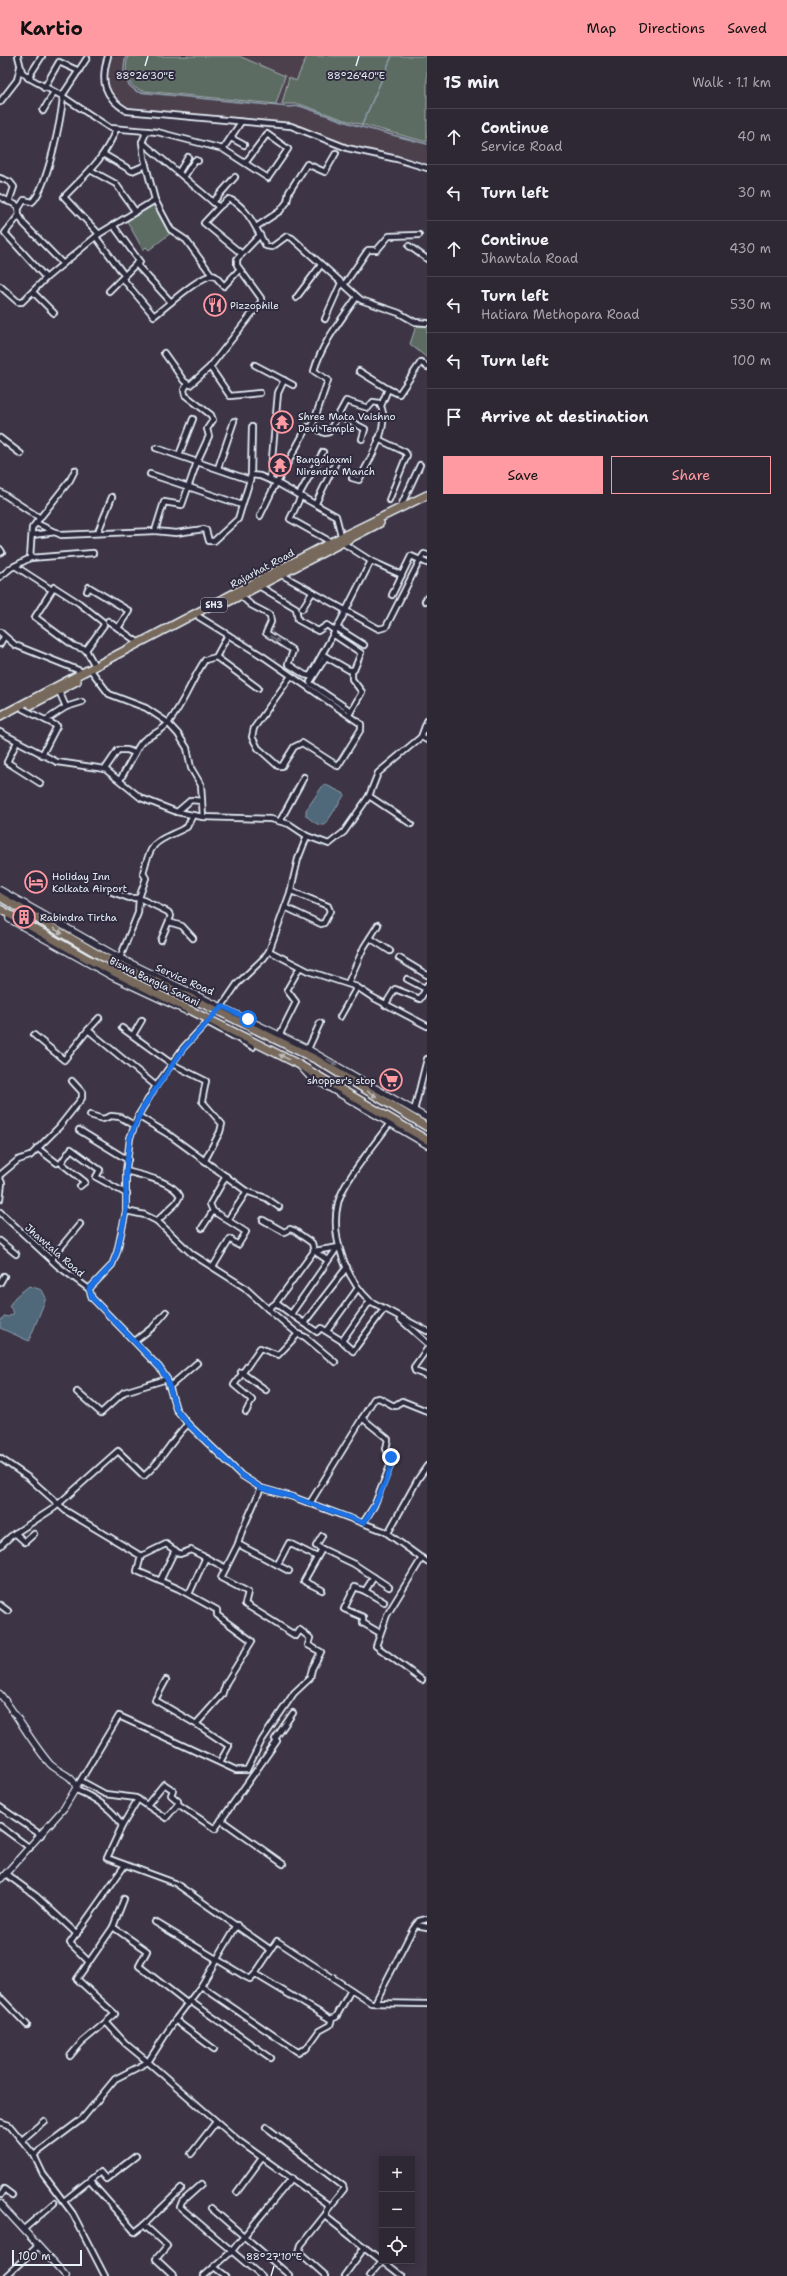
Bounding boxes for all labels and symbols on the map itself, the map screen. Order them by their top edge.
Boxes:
text: 88°26'30"E [116,69,174,82]
text: 88°26'40"E [327,69,385,82]
restaurant icon: Pizzophile [202,292,228,318]
place label: Pizzophile [230,299,279,312]
temple icon: Shree Mata Vaishno Devi Temple [269,409,295,435]
place label: Shree Mata Vaishno Devi Temple [298,410,396,435]
temple icon: Bangalaxmi Nirendra Manch [267,452,293,478]
place label: Bangalaxmi Nirendra Manch [296,453,375,478]
street label: Rajarhat Road [228,546,297,591]
road number: SH3 [201,598,227,612]
one-way arrow [269,636,281,643]
hotel icon: Holiday Inn Kolkata Airport [23,869,49,895]
place label: Holiday Inn Kolkata Airport [52,870,127,895]
building icon: Rabindra Tirtha [11,904,37,930]
place label: Rabindra Tirtha [40,911,118,924]
one-way arrow [52,928,64,935]
street label: Biswa Bangla Sarani [107,954,202,1009]
street label: Service Road [154,961,217,998]
route start [239,1010,257,1028]
one-way arrow [279,1054,290,1060]
one-way arrow [326,1059,338,1065]
supermarket icon: shopper's stop [378,1067,404,1093]
place label: shopper's stop [307,1074,376,1087]
one-way arrow [366,1090,378,1097]
street label: Jhawtala Road [22,1221,88,1280]
route end [382,1448,400,1466]
scale bar [12,2248,82,2267]
text: 88°27'10"E [246,2250,302,2263]

